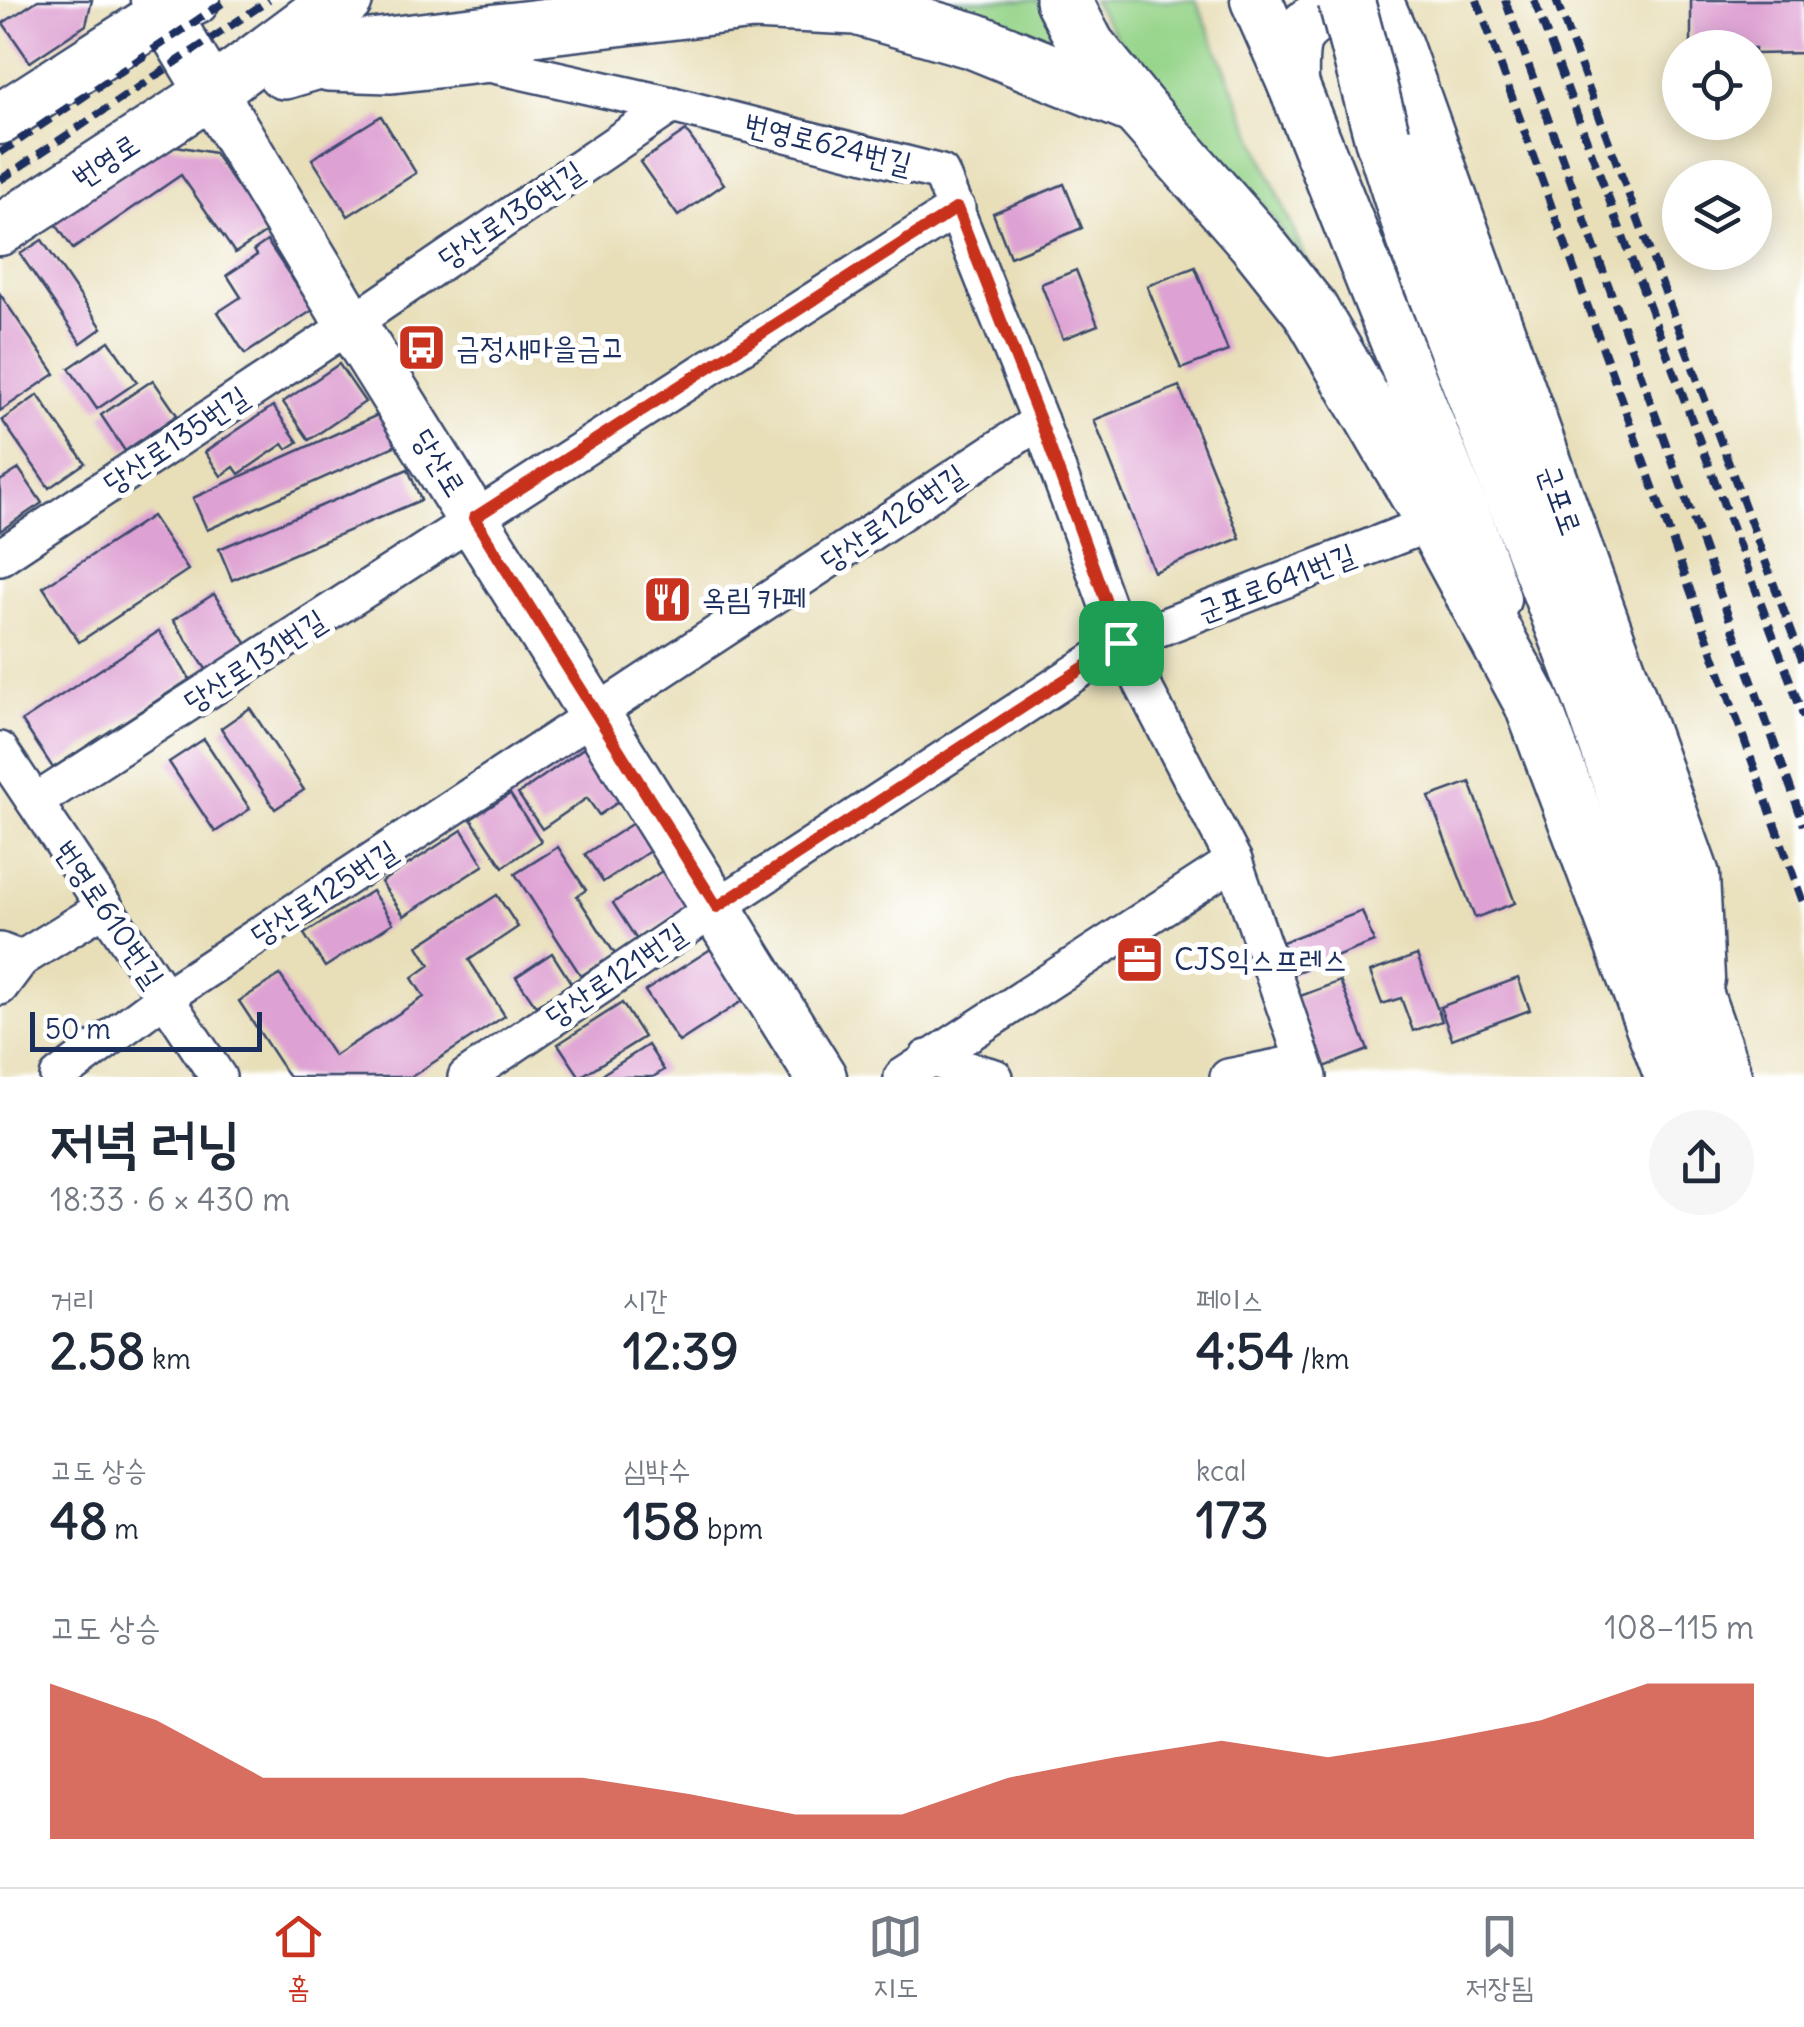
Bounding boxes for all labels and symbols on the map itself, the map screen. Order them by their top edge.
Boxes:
street label: 번영로624번길 [741,104,916,182]
street label: 번영로 [65,125,146,196]
street label: 당산로136번길 [431,152,590,277]
bus stop icon: 금정새마을금고 [395,322,447,374]
place label: 금정새마을금고 [456,328,625,366]
street label: 당산로135번길 [96,377,255,502]
street label: 당산로 [405,422,475,503]
street label: 당산로126번길 [813,455,972,579]
street label: 군포로 [1531,459,1591,540]
street label: 군포로641번길 [1191,534,1360,630]
restaurant icon: 옥림 카페 [641,573,693,625]
place label: 옥림 카페 [702,579,806,617]
street label: 당산로131번길 [176,600,332,720]
pin [1079,601,1164,686]
street label: 당산로125번길 [243,831,404,953]
street label: 번영로610번길 [47,832,173,994]
street label: 당산로121번길 [538,913,693,1035]
office icon: CJS익스프레스 [1113,934,1165,986]
place label: CJS익스프레스 [1174,940,1347,978]
scale bar [30,1007,262,1052]

